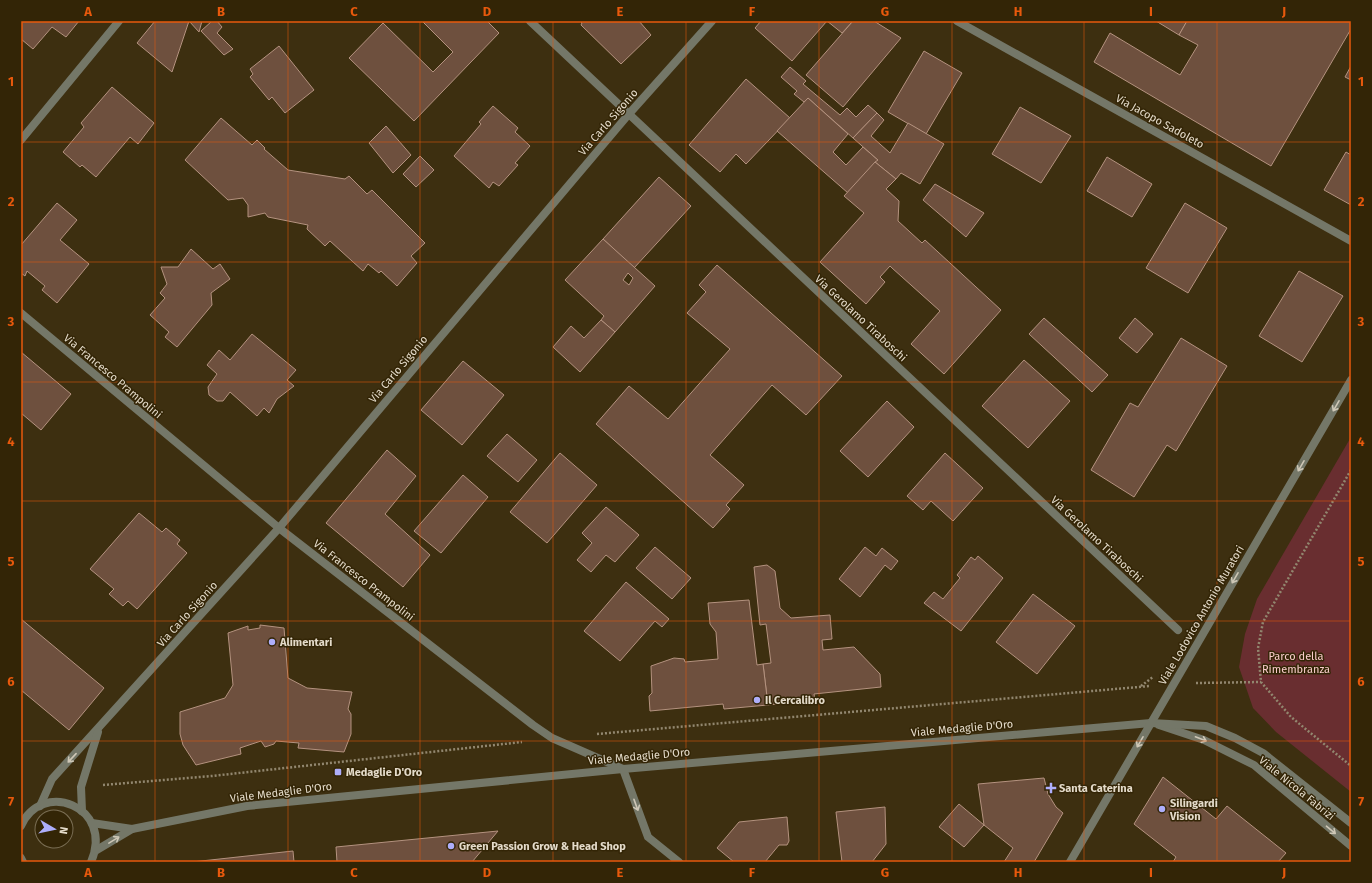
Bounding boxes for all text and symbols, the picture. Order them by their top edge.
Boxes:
text: A [83,4,92,19]
text: B [217,4,225,19]
text: C [350,4,358,19]
text: D [483,4,492,19]
text: E [617,4,624,19]
text: F [749,4,756,19]
text: G [881,4,889,19]
text: H [1014,4,1022,19]
text: I [1149,4,1153,19]
text: J [1281,4,1286,19]
text: 1 [8,74,14,89]
text: 1 [1358,74,1364,89]
street label: Via Carlo Sigonio [576,86,641,158]
street label: Via Jacopo Sadoleto [1113,92,1206,151]
text: 2 [8,194,15,209]
text: 2 [1358,194,1365,209]
street label: Via Gerolamo Tiraboschi [812,272,909,364]
text: 3 [7,314,15,329]
text: 3 [1357,314,1365,329]
street label: Via Francesco Prampolini [61,331,164,421]
street label: Via Carlo Sigonio [366,333,430,406]
one-way arrow [1331,400,1339,412]
text: 4 [7,434,15,449]
text: 4 [1357,434,1365,449]
one-way arrow [1296,460,1304,472]
street label: Via Gerolamo Tiraboschi [1048,493,1145,585]
street label: Via Francesco Prampolini [311,537,417,624]
street label: Viale Lodovico Antonio Muratori [1156,543,1247,687]
text: 5 [8,554,15,569]
text: 5 [1358,554,1365,569]
one-way arrow [1231,572,1239,584]
street label: Via Carlo Sigonio [154,579,220,650]
place label: Alimentari [279,636,332,649]
marker: Alimentari [267,637,277,647]
park label: Parco della Rimembranza [1262,650,1330,676]
text: 6 [7,674,15,689]
text: 6 [1357,674,1365,689]
place label: Il Cercalibro [765,694,825,707]
marker: Il Cercalibro [752,695,762,705]
street label: Viale Medaglie D'Oro [910,718,1014,739]
one-way arrow [1135,736,1143,748]
one-way arrow [1194,736,1206,743]
street label: Viale Medaglie D'Oro [587,746,691,767]
one-way arrow [67,753,77,763]
street label: Viale Nicola Fabrizi [1256,754,1337,823]
place label: Medaglie D'Oro [346,766,423,779]
marker: Medaglie D'Oro [333,767,343,777]
street label: Viale Medaglie D'Oro [229,780,333,805]
place label: Santa Caterina [1059,782,1133,795]
marker: Santa Caterina [1046,783,1056,793]
text: 7 [8,794,14,809]
text: 7 [1358,794,1364,809]
place label: Silingardi Vision [1169,797,1218,823]
one-way arrow [633,799,641,811]
marker: Silingardi Vision [1157,804,1167,814]
north arrow [34,809,74,849]
one-way arrow [1326,825,1336,834]
text: N [56,826,70,835]
one-way arrow [108,836,120,844]
place label: Green Passion Grow & Head Shop [459,840,626,853]
marker: Green Passion Grow & Head Shop [446,841,456,851]
text: A [83,865,92,880]
text: B [217,865,225,880]
text: C [350,865,358,880]
text: D [483,865,492,880]
text: E [617,865,624,880]
text: F [749,865,756,880]
text: G [881,865,889,880]
text: H [1014,865,1022,880]
text: I [1149,865,1153,880]
text: J [1281,865,1286,880]

